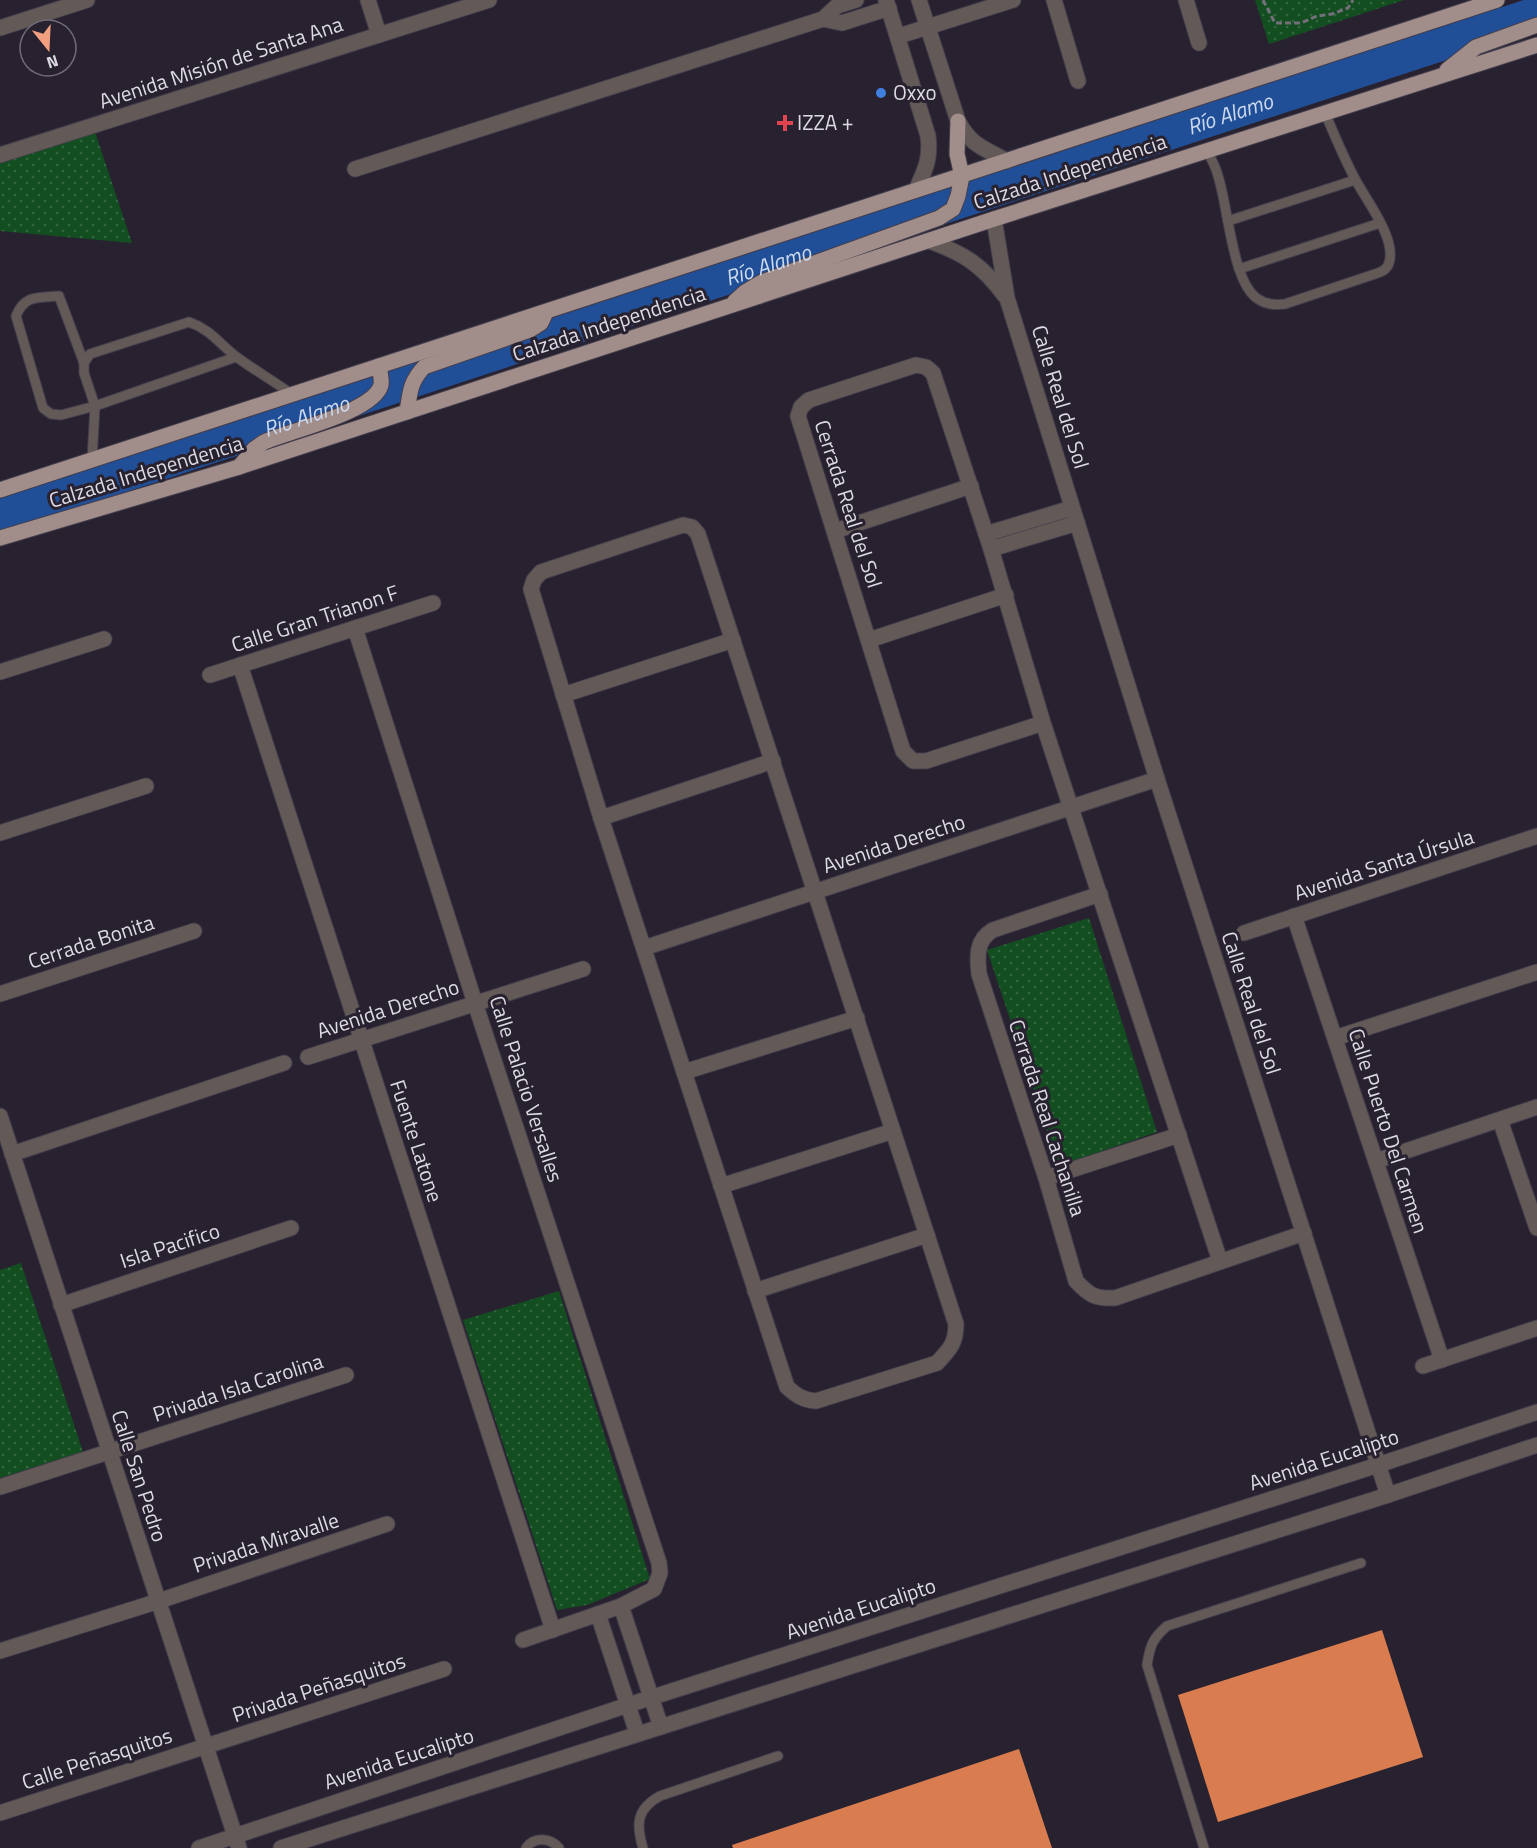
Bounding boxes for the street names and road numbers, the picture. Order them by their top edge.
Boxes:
street label: Avenida Misión de Santa Ana [95,7,347,117]
street label: Calzada Independencia [969,125,1171,217]
street label: Calzada Independencia [508,277,710,369]
street label: Calle Real del Sol [1024,321,1098,473]
street label: Cerrada Real del Sol [807,416,891,592]
street label: Calzada Independencia [45,426,247,516]
street label: Calle Gran Trianon F [227,576,403,660]
street label: Avenida Derecho [818,805,969,881]
street label: Avenida Santa Úrsula [1290,820,1478,908]
street label: Cerrada Bonita [23,905,158,976]
street label: Calle Real del Sol [1214,927,1290,1078]
street label: Avenida Derecho [312,970,463,1046]
street label: Calle Palacio Versalles [482,991,572,1186]
street label: Cerrada Real Cachanilla [1001,1015,1095,1221]
street label: Calle Puerto Del Carmen [1341,1024,1437,1237]
street label: Fuente Latone [382,1075,452,1206]
street label: Isla Pacifico [116,1214,224,1276]
street label: Privada Isla Carolina [148,1344,327,1430]
street label: Calle San Pedro [104,1406,176,1546]
street label: Avenida Eucalipto [1245,1420,1403,1498]
street label: Privada Miravalle [189,1503,343,1581]
street label: Avenida Eucalipto [782,1569,940,1647]
street label: Privada Peñasquitos [228,1644,410,1730]
street label: Calle Peñasquitos [17,1719,176,1797]
street label: Avenida Eucalipto [320,1719,478,1797]

